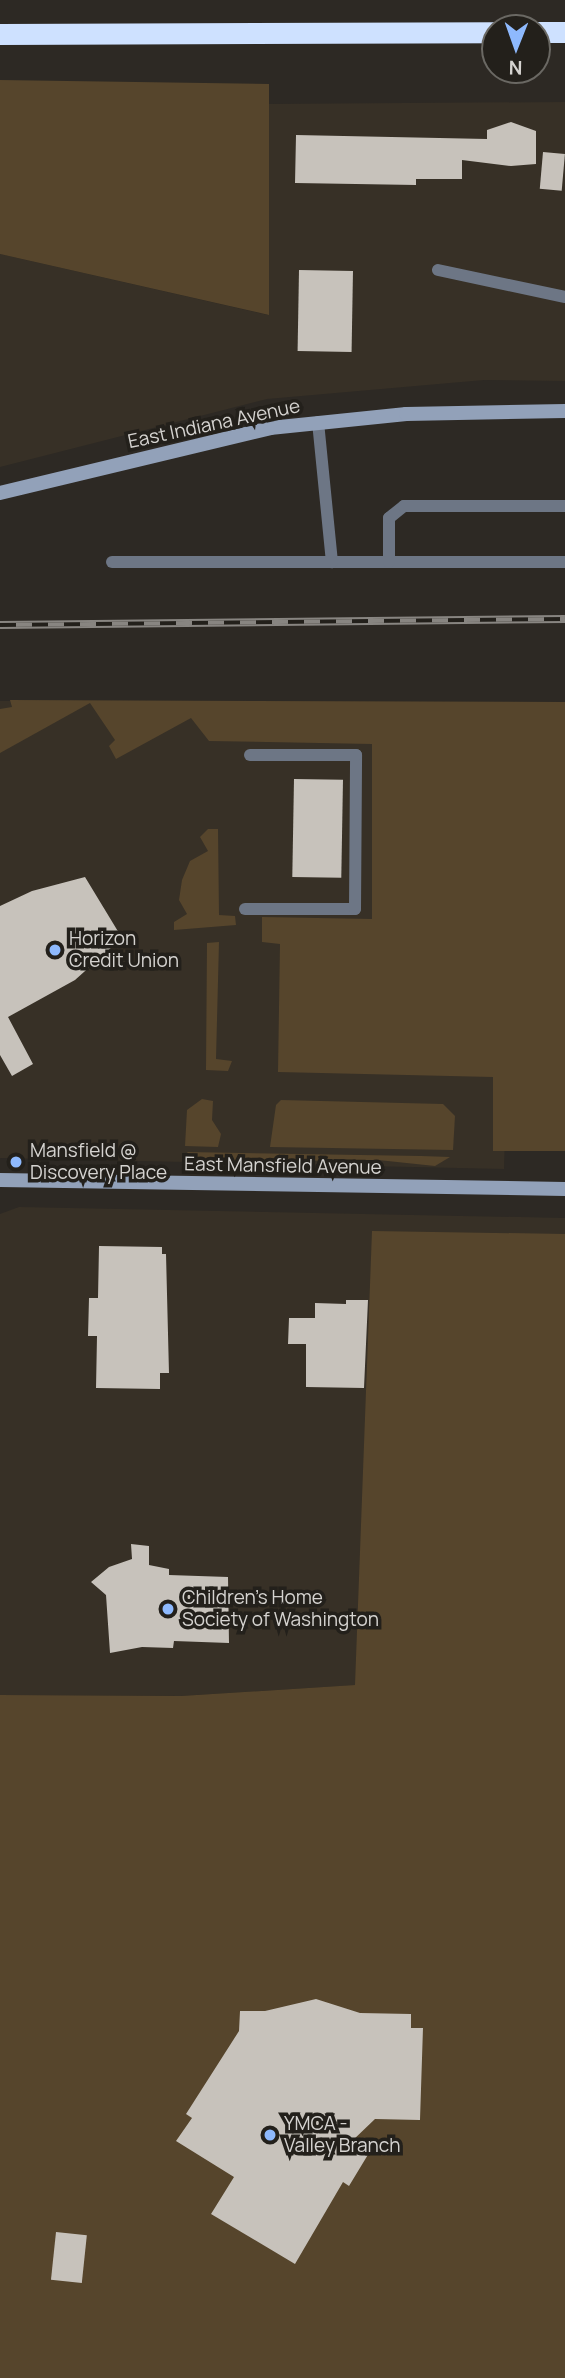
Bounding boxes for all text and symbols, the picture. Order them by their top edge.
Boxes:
north arrow [481,14,551,84]
text: N [509,55,523,81]
street label: East Indiana Avenue [126,395,302,453]
place label: Horizon Credit Union [69,928,179,972]
marker: Horizon Credit Union [47,942,63,958]
place label: Mansfield @ Discovery Place [30,1140,167,1184]
street label: East Mansfield Avenue [184,1153,382,1179]
marker: Mansfield @ Discovery Place [8,1154,24,1170]
place label: Children's Home Society of Washington [182,1587,379,1631]
marker: Children's Home Society of Washington [160,1601,176,1617]
place label: YMCA - Valley Branch [284,2113,400,2157]
marker: YMCA - Valley Branch [262,2127,278,2143]

